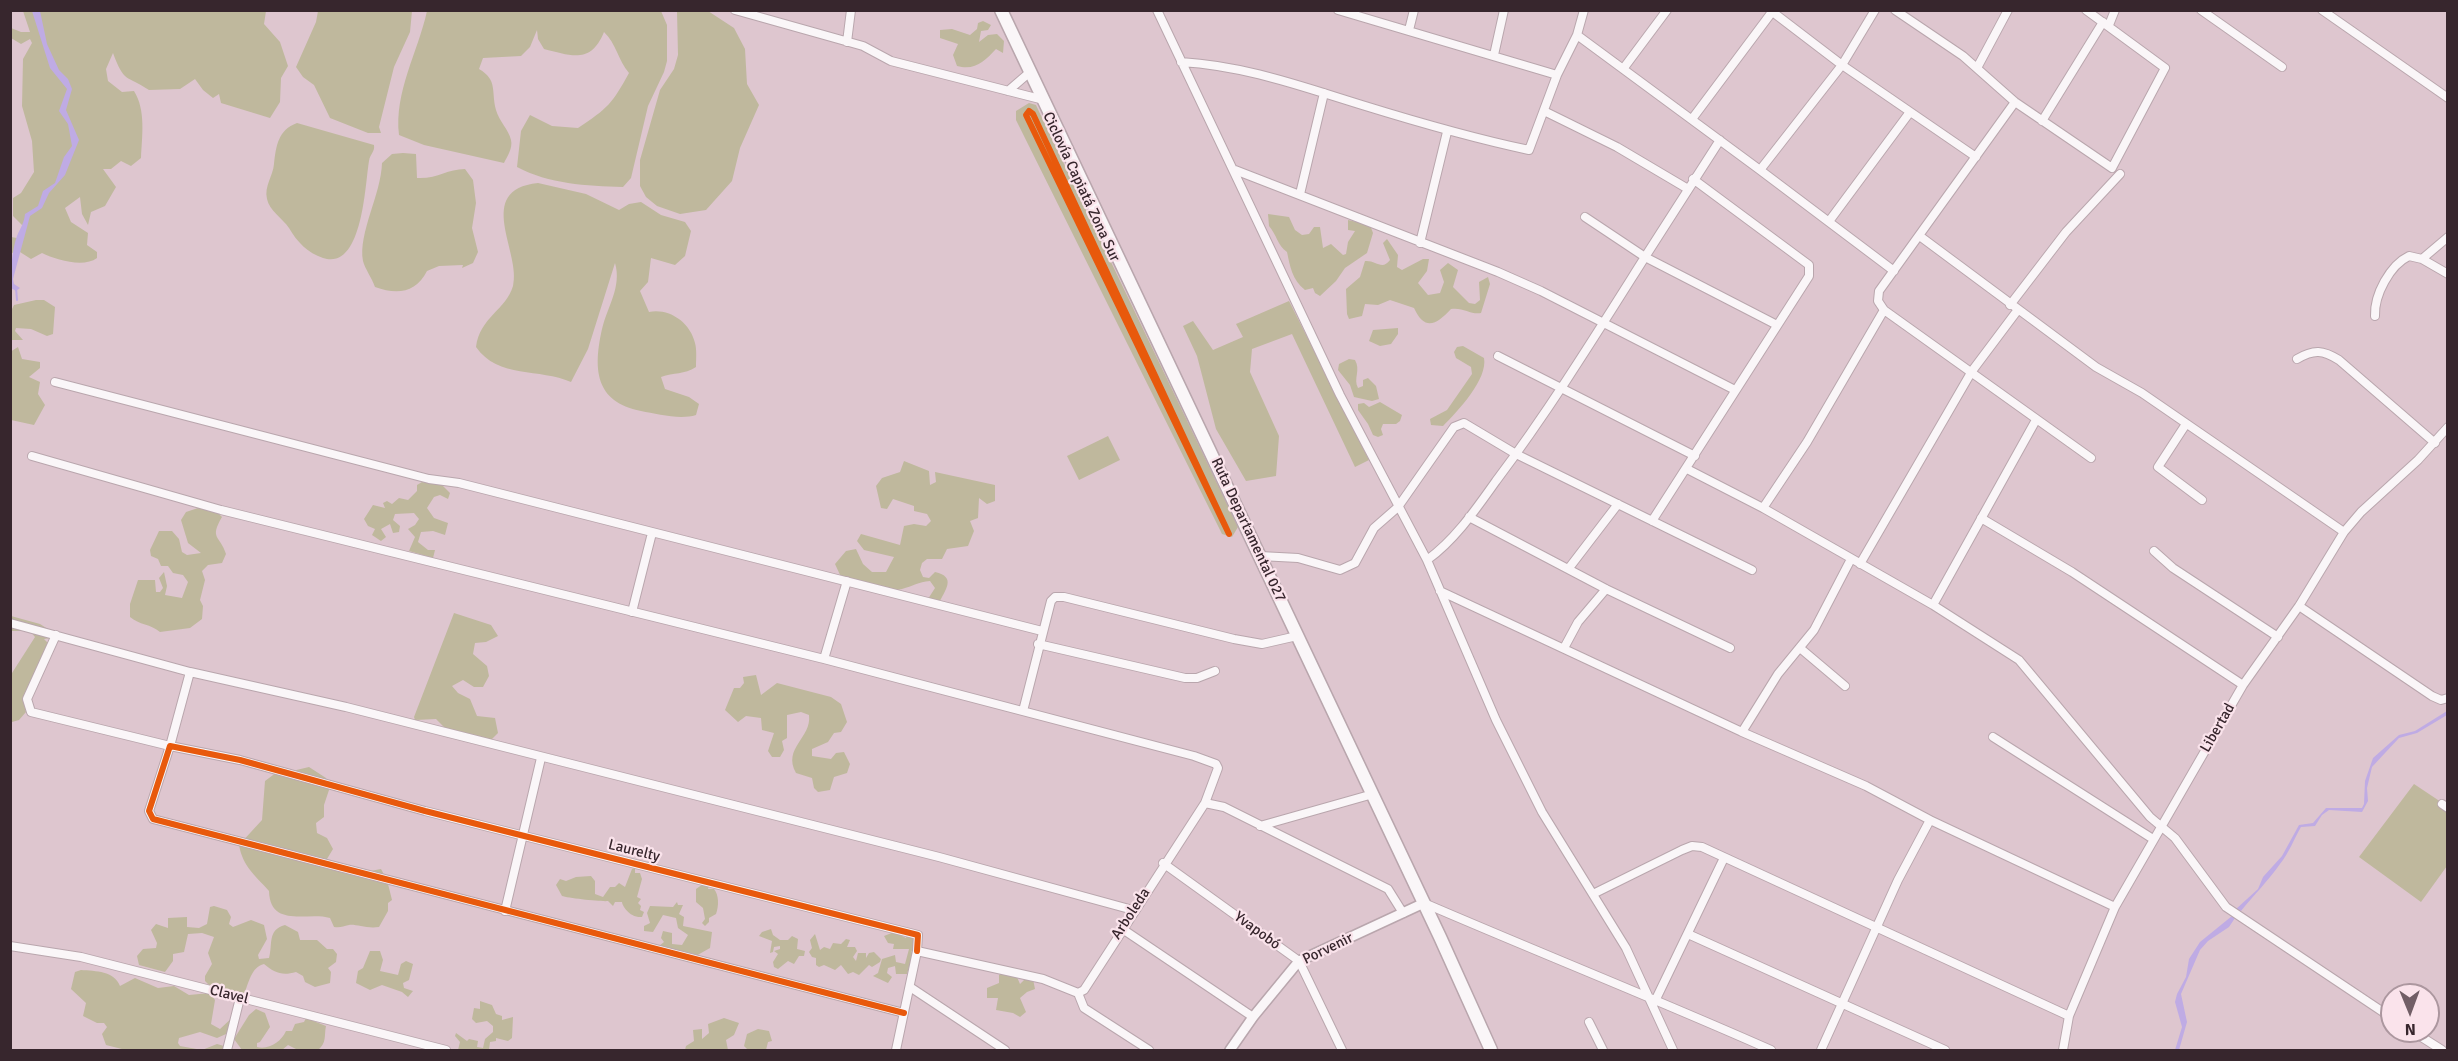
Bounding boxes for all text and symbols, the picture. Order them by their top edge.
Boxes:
street label: Ciclovía Capiatá Zona Sur [1038,109,1124,265]
street label: Ruta Departamental 027 [1207,455,1289,605]
street label: Libertad [2197,700,2239,756]
street label: Laurelty [606,836,662,866]
street label: Arboleda [1108,885,1154,943]
street label: Yvapobó [1230,908,1284,954]
street label: Porvenir [1300,929,1356,969]
street label: Clavel [208,982,250,1008]
north arrow [2380,983,2440,1043]
text: N [2405,1019,2416,1039]

